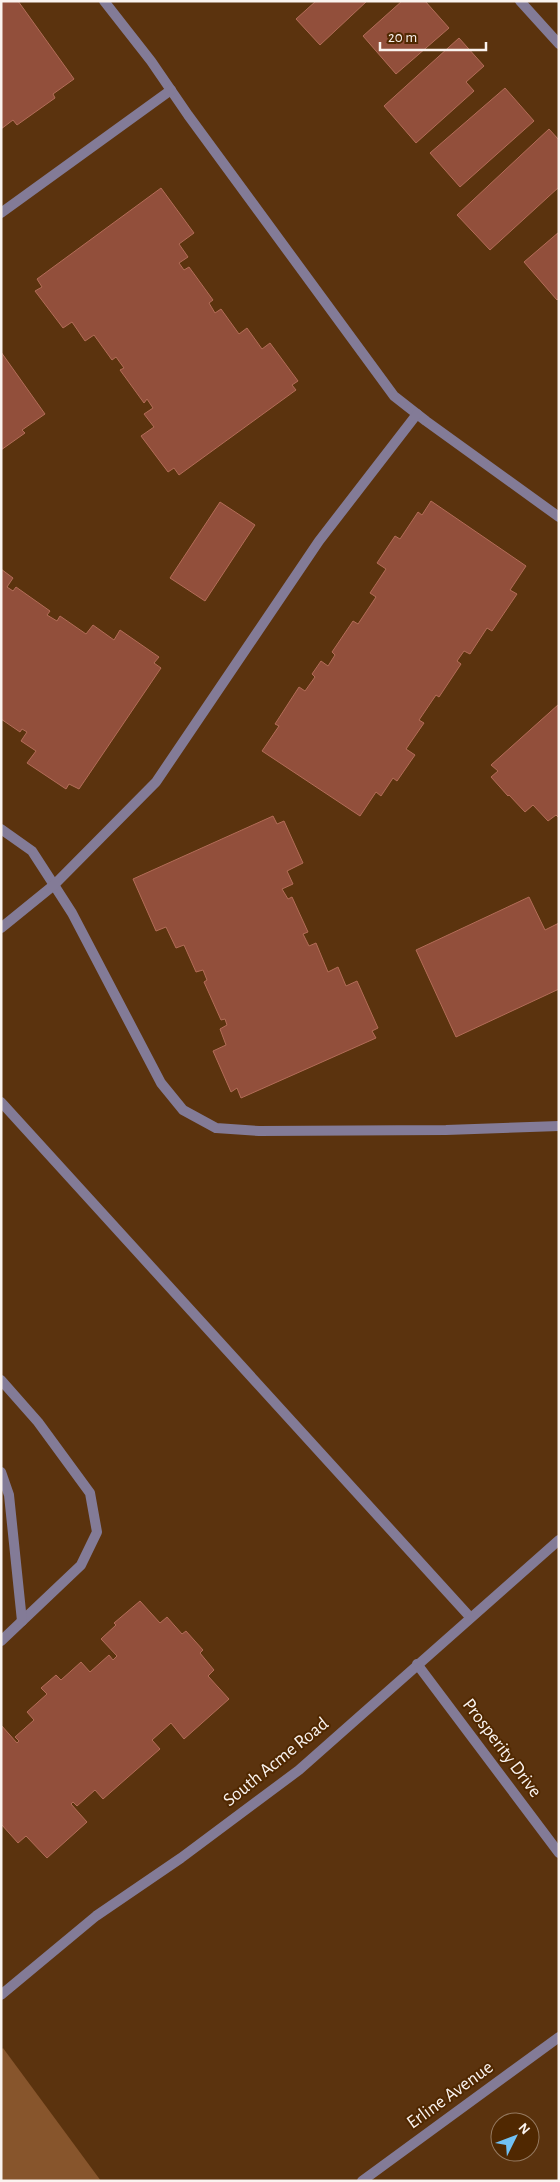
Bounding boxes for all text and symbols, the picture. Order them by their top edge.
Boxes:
scale bar [380,20,486,52]
text: 20 m [388,30,417,45]
street label: Prosperity Drive [459,1695,545,1801]
street label: South Acme Road [220,1714,332,1810]
street label: Erline Avenue [403,2057,497,2133]
north arrow [490,2112,540,2162]
text: N [515,2121,532,2137]

